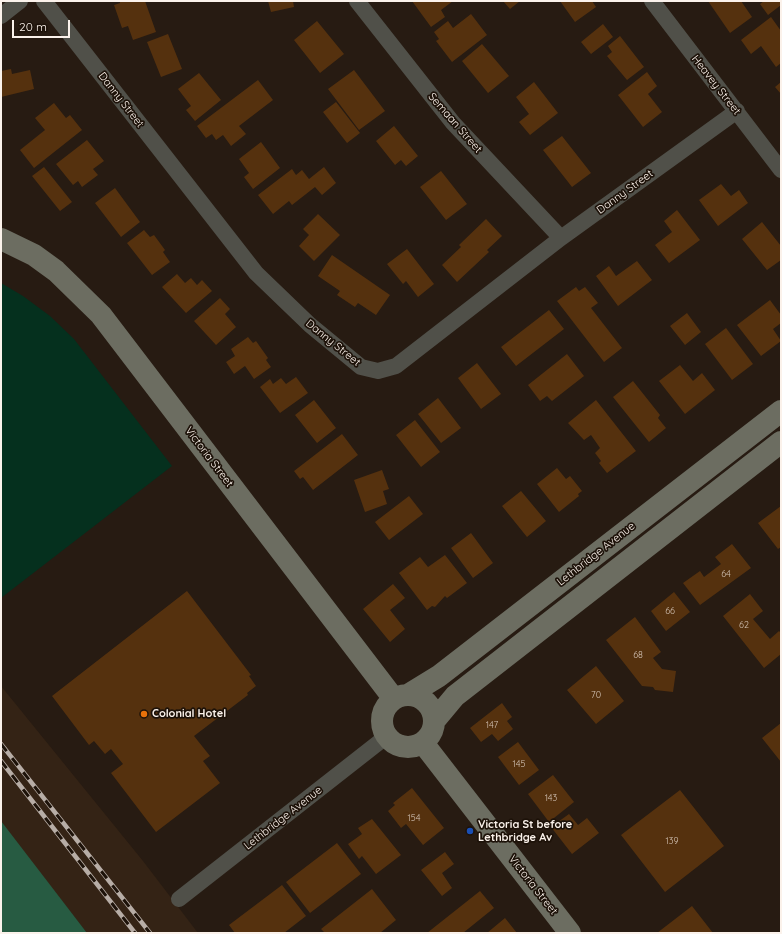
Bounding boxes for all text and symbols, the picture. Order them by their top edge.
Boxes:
scale bar [14,12,72,38]
text: 20 m [19,19,47,34]
street label: Heavey Street [689,53,743,117]
street label: Danny Street [95,70,147,130]
street label: Semaan Street [425,90,485,156]
street label: Danny Street [594,167,656,217]
street label: Danny Street [303,317,363,369]
street label: Victoria Street [182,424,236,490]
street label: Lethbridge Avenue [554,519,638,589]
house number: 64 [721,569,731,579]
house number: 66 [665,606,675,616]
house number: 62 [739,620,749,630]
house number: 68 [633,650,643,660]
house number: 70 [591,690,601,700]
place label: Colonial Hotel [152,707,226,721]
marker: Colonial Hotel [139,709,149,719]
house number: 147 [486,720,498,730]
house number: 145 [513,759,525,769]
street label: Lethbridge Avenue [241,783,325,853]
house number: 143 [545,793,557,803]
house number: 154 [408,813,420,823]
place label: Victoria St before Lethbridge Av [478,818,572,844]
marker: Victoria St before Lethbridge Av [465,826,475,836]
house number: 139 [665,836,679,846]
street label: Victoria Street [506,853,560,917]

